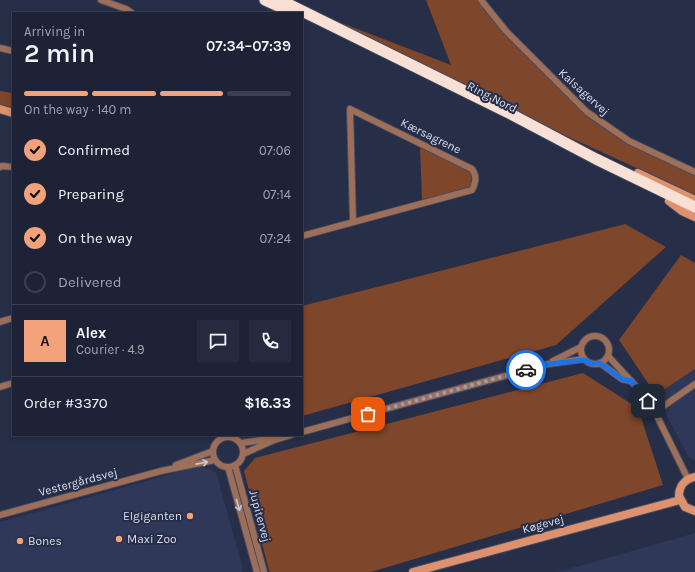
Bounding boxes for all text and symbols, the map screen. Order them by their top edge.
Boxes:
text: Arriving in [24,24,85,39]
text: 07:34–07:39 [206,37,291,55]
text: 2 min [24,38,95,69]
street label: Kalsagervej [556,66,612,118]
street label: Ring Nord [465,79,519,115]
text: On the way · 140 m [24,102,131,117]
street label: Kærsagrene [399,115,463,157]
icon: check [24,139,46,161]
text: Confirmed [58,141,130,159]
text: 07:06 [259,143,291,158]
icon: check [24,183,46,205]
text: Preparing [58,185,124,203]
text: 07:14 [263,187,291,202]
icon: check [24,227,46,249]
text: On the way [58,229,132,247]
text: 07:24 [259,231,291,246]
text: Delivered [58,273,122,291]
button: chat [197,320,239,362]
button: phone [249,320,291,362]
text: Alex [76,324,106,342]
text: A [40,332,50,350]
text: Courier · 4.9 [76,342,145,357]
courier [506,350,546,390]
icon: car [515,359,537,381]
pin [631,384,665,418]
icon: home [637,390,659,412]
text: Order #3370 [24,394,108,412]
text: $16.33 [244,394,291,412]
pin [351,397,385,431]
icon: bag [357,403,379,425]
one-way arrow [195,459,208,467]
street label: Vestergårdsvej [37,465,119,499]
street label: Jupitervej [246,488,274,544]
one-way arrow [235,498,242,511]
place label: Elgiganten [123,509,182,523]
marker: Elgiganten [185,511,195,521]
street label: Køgevej [521,512,565,536]
place label: Maxi Zoo [127,532,177,546]
place label: Bones [28,534,62,548]
marker: Maxi Zoo [114,534,124,544]
marker: Bones [15,536,25,546]

